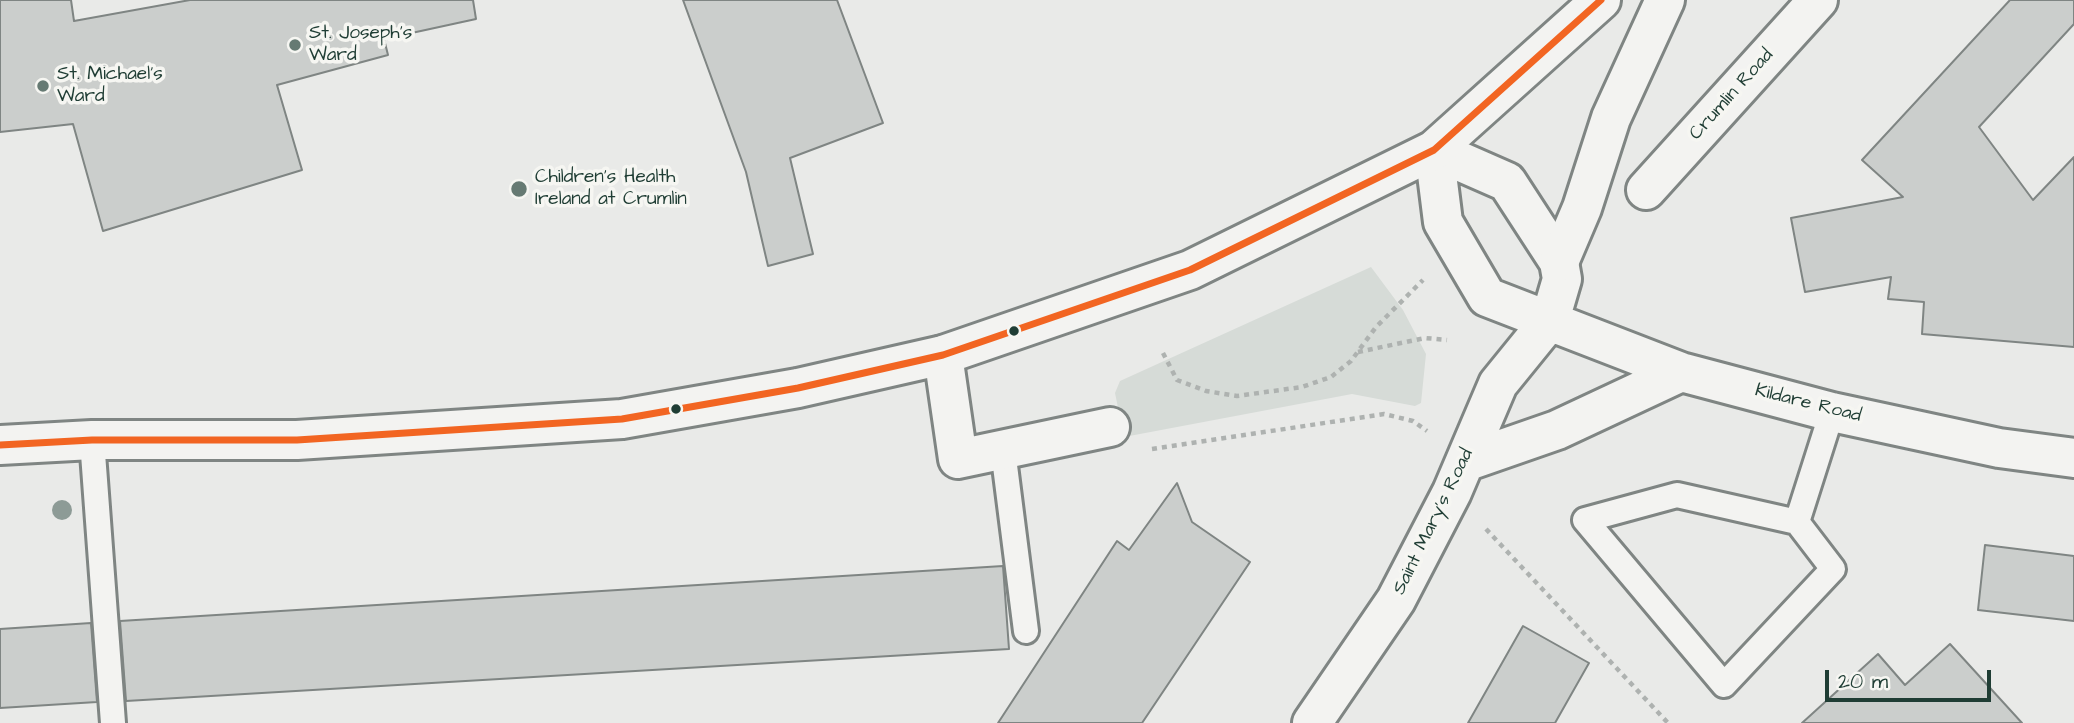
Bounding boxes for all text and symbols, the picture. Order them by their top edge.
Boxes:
place label: St. Joseph's Ward [309,23,412,67]
marker: St. Joseph's Ward [287,37,303,53]
street label: Crumlin Road [1685,45,1779,145]
place label: St. Michael's Ward [57,64,163,108]
marker: St. Michael's Ward [35,78,51,94]
place label: Children's Health Ireland at Crumlin [535,167,687,211]
marker: Children's Health Ireland at Crumlin [509,179,529,199]
unlabelled marker [1007,324,1021,338]
street label: Kildare Road [1752,380,1864,428]
unlabelled marker [669,402,683,416]
street label: Saint Mary's Road [1389,445,1479,599]
scale bar [1829,656,1995,700]
text: 20 m [1838,667,1888,696]

